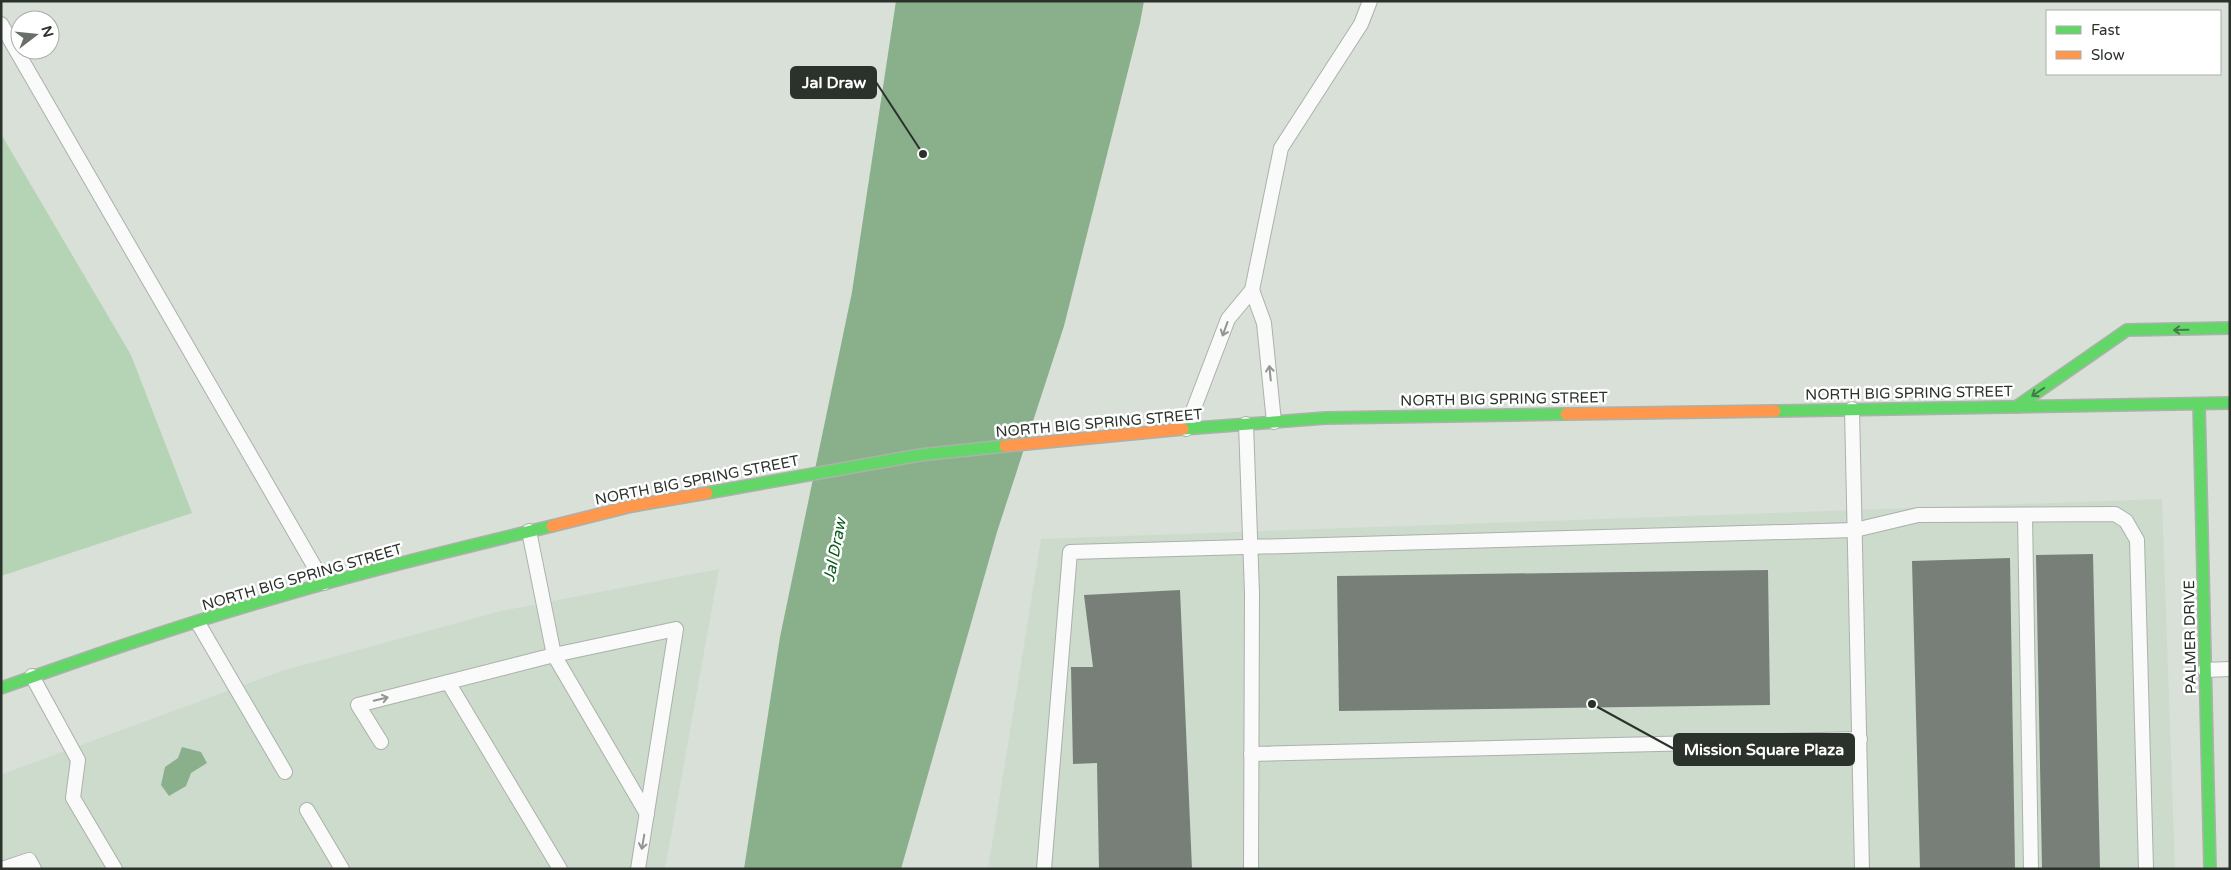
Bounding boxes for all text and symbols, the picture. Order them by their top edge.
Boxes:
north arrow [10,10,60,60]
legend [2046,10,2221,75]
text: Fast [2091,21,2121,39]
text: N [37,24,57,39]
text: Slow [2091,46,2125,64]
callout: Jal Draw [791,67,876,98]
text: Jal Draw [801,73,866,93]
one-way arrow [1220,321,1229,336]
one-way arrow [2173,325,2189,334]
one-way arrow [1265,366,1274,382]
street label: NORTH BIG SPRING STREET [1805,382,2013,404]
one-way arrow [2031,387,2045,397]
street label: NORTH BIG SPRING STREET [1400,388,1608,410]
street label: NORTH BIG SPRING STREET [995,405,1203,441]
street label: NORTH BIG SPRING STREET [593,451,801,509]
water label: Jal Draw [819,515,851,584]
street label: NORTH BIG SPRING STREET [200,540,404,614]
street label: PALMER DRIVE [2180,580,2200,694]
one-way arrow [372,694,388,703]
callout: Mission Square Plaza [1674,734,1854,765]
text: Mission Square Plaza [1684,740,1844,760]
one-way arrow [637,833,647,849]

